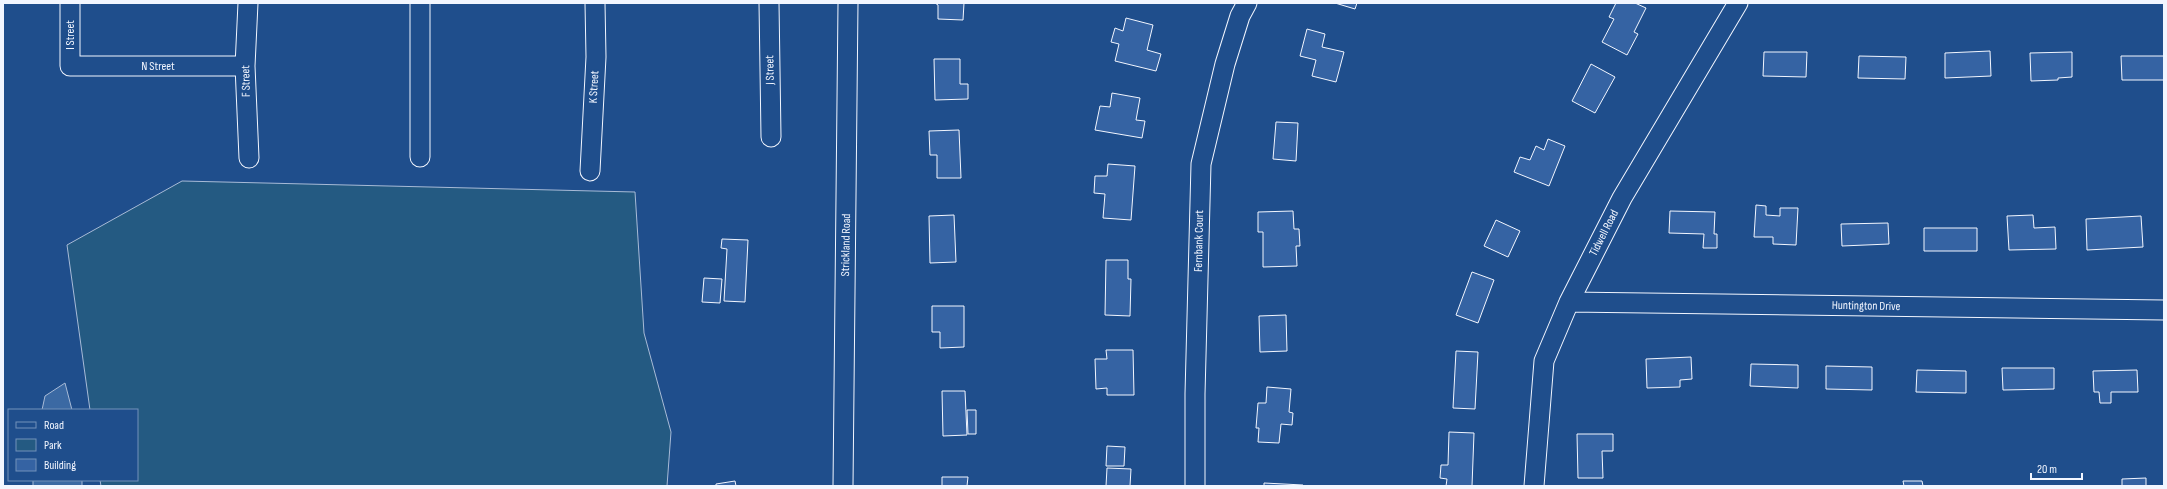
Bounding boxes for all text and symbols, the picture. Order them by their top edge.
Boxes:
street label: I Street [63,20,78,50]
street label: J Street [762,55,778,86]
street label: N Street [141,59,175,74]
street label: F Street [238,65,254,97]
street label: K Street [586,70,602,104]
street label: Tidwell Road [1586,207,1622,259]
street label: Fernbank Court [1191,210,1207,272]
street label: Strickland Road [838,213,854,277]
street label: Huntington Drive [1832,298,1901,314]
legend [8,409,138,481]
text: Road [44,418,64,433]
text: Park [44,438,62,453]
scale bar [2031,455,2082,481]
text: Building [44,458,76,473]
text: 20 m [2037,462,2057,477]

